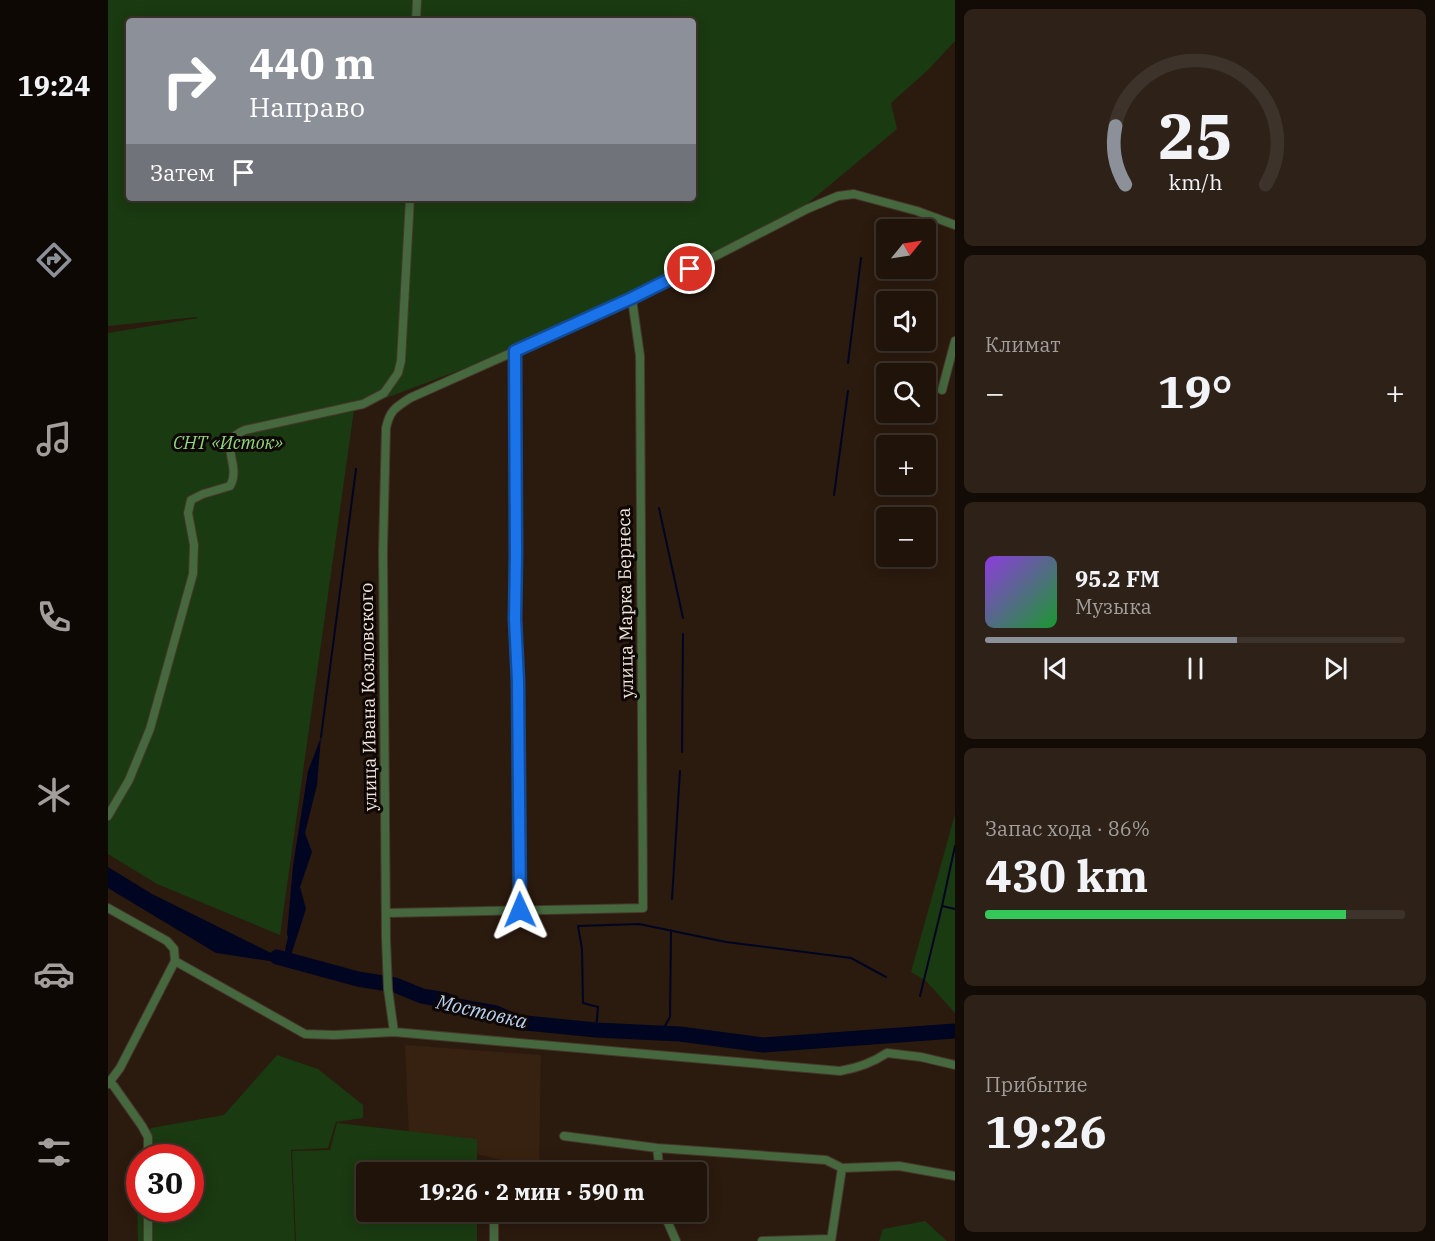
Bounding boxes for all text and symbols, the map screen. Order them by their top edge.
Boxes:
text: 440 m [249,36,375,91]
icon: right [150,42,228,120]
text: 19:24 [18,68,90,103]
text: Направо [249,89,365,124]
text: 25 [1158,95,1232,176]
icon: arrive [227,156,260,189]
text: Затем [150,158,215,187]
text: km/h [1168,168,1222,196]
north arrow [876,219,936,279]
map controls [876,219,936,567]
icon: directions [33,239,75,281]
pin [664,243,715,294]
icon: arrive [673,252,706,285]
button: sound [876,291,936,351]
text: Климат [985,331,1061,358]
text: 19° [1157,362,1233,420]
button: search [876,363,936,423]
text: − [985,371,1005,414]
text: + [1385,371,1405,414]
icon: music [33,418,75,460]
park label: СНТ «Исток» [173,431,283,454]
button: + [876,435,936,495]
street label: улица Марка Бернеса [612,507,638,699]
button: − [876,507,936,567]
text: 95.2 FM [1075,564,1160,593]
street label: улица Ивана Козловского [355,583,381,811]
text: Музыка [1075,593,1152,620]
icon: phone [33,596,75,638]
icon: previous [1039,652,1072,685]
icon: pause [1179,652,1212,685]
icon: next [1319,652,1352,685]
icon: climate [33,774,75,816]
text: Запас хода · 86% [985,815,1150,842]
text: 430 km [985,846,1148,904]
position arrow [488,878,552,942]
icon: car [33,953,75,995]
water label: Мостовка [433,987,530,1035]
text: Прибытие [985,1071,1088,1098]
text: 19:26 [985,1102,1107,1160]
icon: filters [33,1131,75,1173]
speed limit sign: 30 [126,1144,204,1222]
text: 19:26 · 2 мин · 590 m [418,1177,645,1206]

